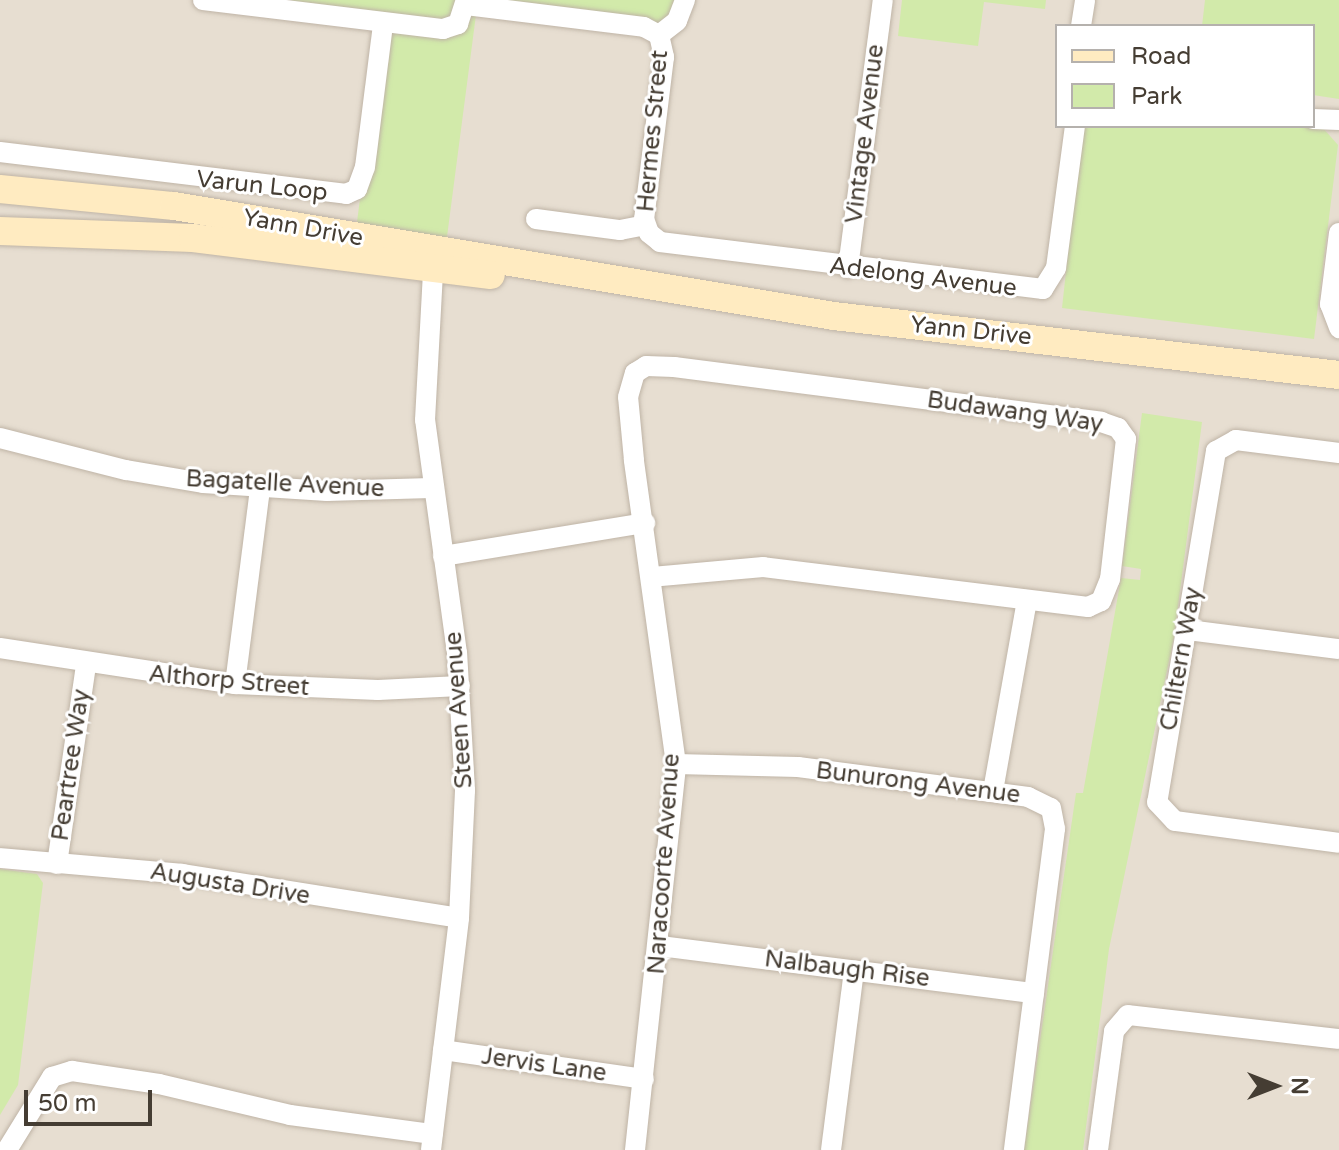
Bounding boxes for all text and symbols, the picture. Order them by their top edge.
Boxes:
legend [1055,24,1315,128]
text: Road [1131,42,1191,71]
street label: Vintage Avenue [840,43,890,225]
street label: Hermes Street [632,49,674,213]
text: Park [1131,82,1182,111]
street label: Varun Loop [195,165,329,207]
street label: Yann Drive [241,203,365,253]
street label: Adelong Avenue [828,251,1018,303]
street label: Yann Drive [909,310,1033,352]
street label: Budawang Way [925,385,1105,439]
street label: Bagatelle Avenue [185,464,385,504]
street label: Chiltern Way [1154,585,1208,733]
street label: Steen Avenue [439,631,479,789]
street label: Althorp Street [147,660,311,702]
street label: Peartree Way [46,687,96,843]
street label: Naracoorte Avenue [642,753,686,975]
street label: Bunurong Avenue [814,756,1022,810]
street label: Augusta Drive [148,857,312,911]
street label: Nalbaugh Rise [763,945,931,993]
street label: Jervis Lane [480,1042,608,1088]
north arrow [1235,1046,1315,1126]
scale bar [28,1074,156,1124]
text: N [1286,1077,1312,1095]
text: 50 m [38,1089,96,1118]

